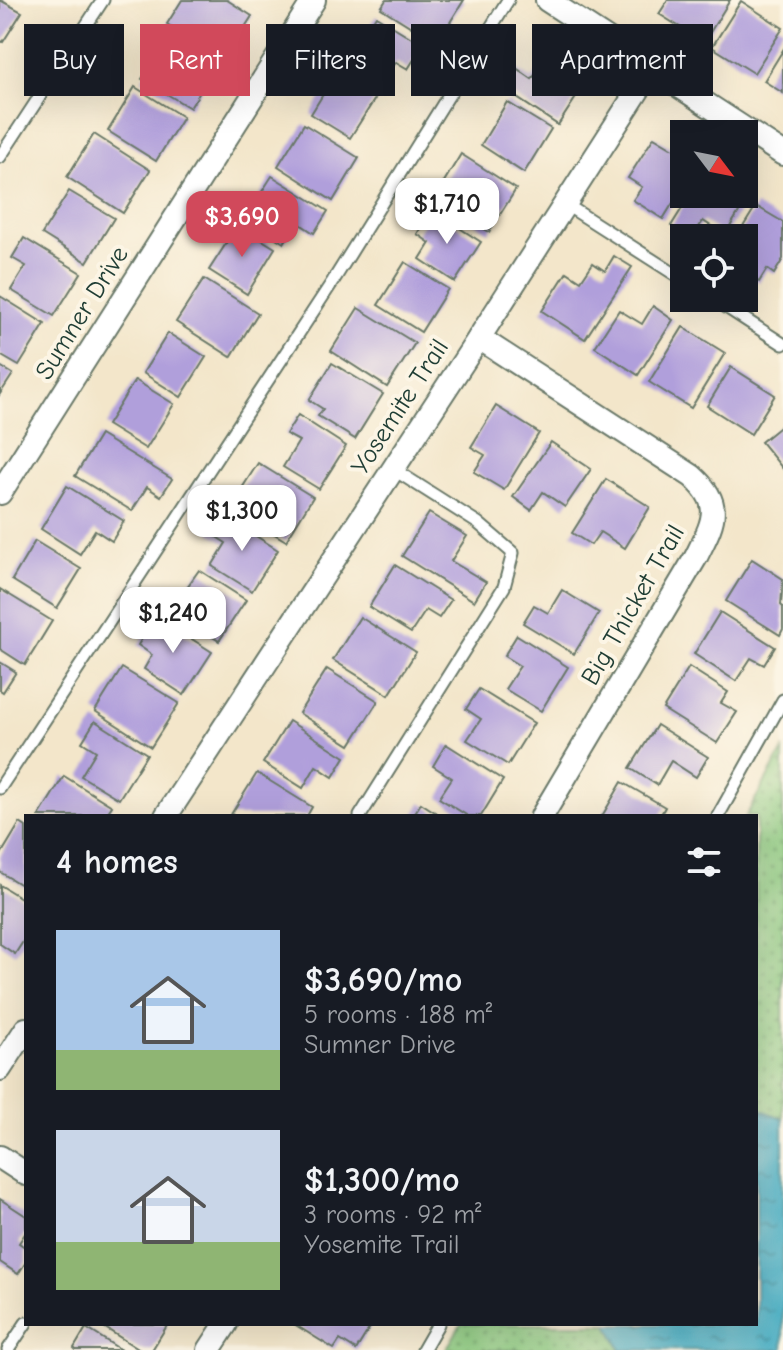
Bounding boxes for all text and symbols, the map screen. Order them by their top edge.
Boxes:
chip: Buy [24,24,124,96]
chip: Rent [140,24,250,96]
chip: Filters [266,24,395,96]
chip: New [411,24,516,96]
chip: Apartment [532,24,713,96]
north arrow [670,120,758,208]
map controls [670,120,758,312]
pin: $1,710 [382,178,512,246]
text: $1,710 [413,189,481,219]
pin: $3,690 [177,191,307,259]
text: $3,690 [204,202,280,232]
button: locate [670,224,758,312]
street label: Sumner Drive [29,241,135,385]
street label: Yosemite Trail [345,334,455,480]
pin: $1,300 [177,485,307,553]
text: $1,300 [205,496,279,526]
street label: Big Thicket Trail [575,520,691,690]
pin: $1,240 [108,587,238,655]
text: $1,240 [138,598,208,628]
icon: filters [682,840,726,884]
text: 4 homes [56,842,178,882]
text: $3,690/mo [304,960,462,1000]
icon: home [120,962,216,1058]
text: 5 rooms · 188 m² [304,1000,492,1030]
text: Sumner Drive [304,1030,456,1060]
text: $1,300/mo [304,1160,460,1200]
icon: home [120,1162,216,1258]
text: 3 rooms · 92 m² [304,1200,482,1230]
text: Yosemite Trail [304,1230,459,1260]

